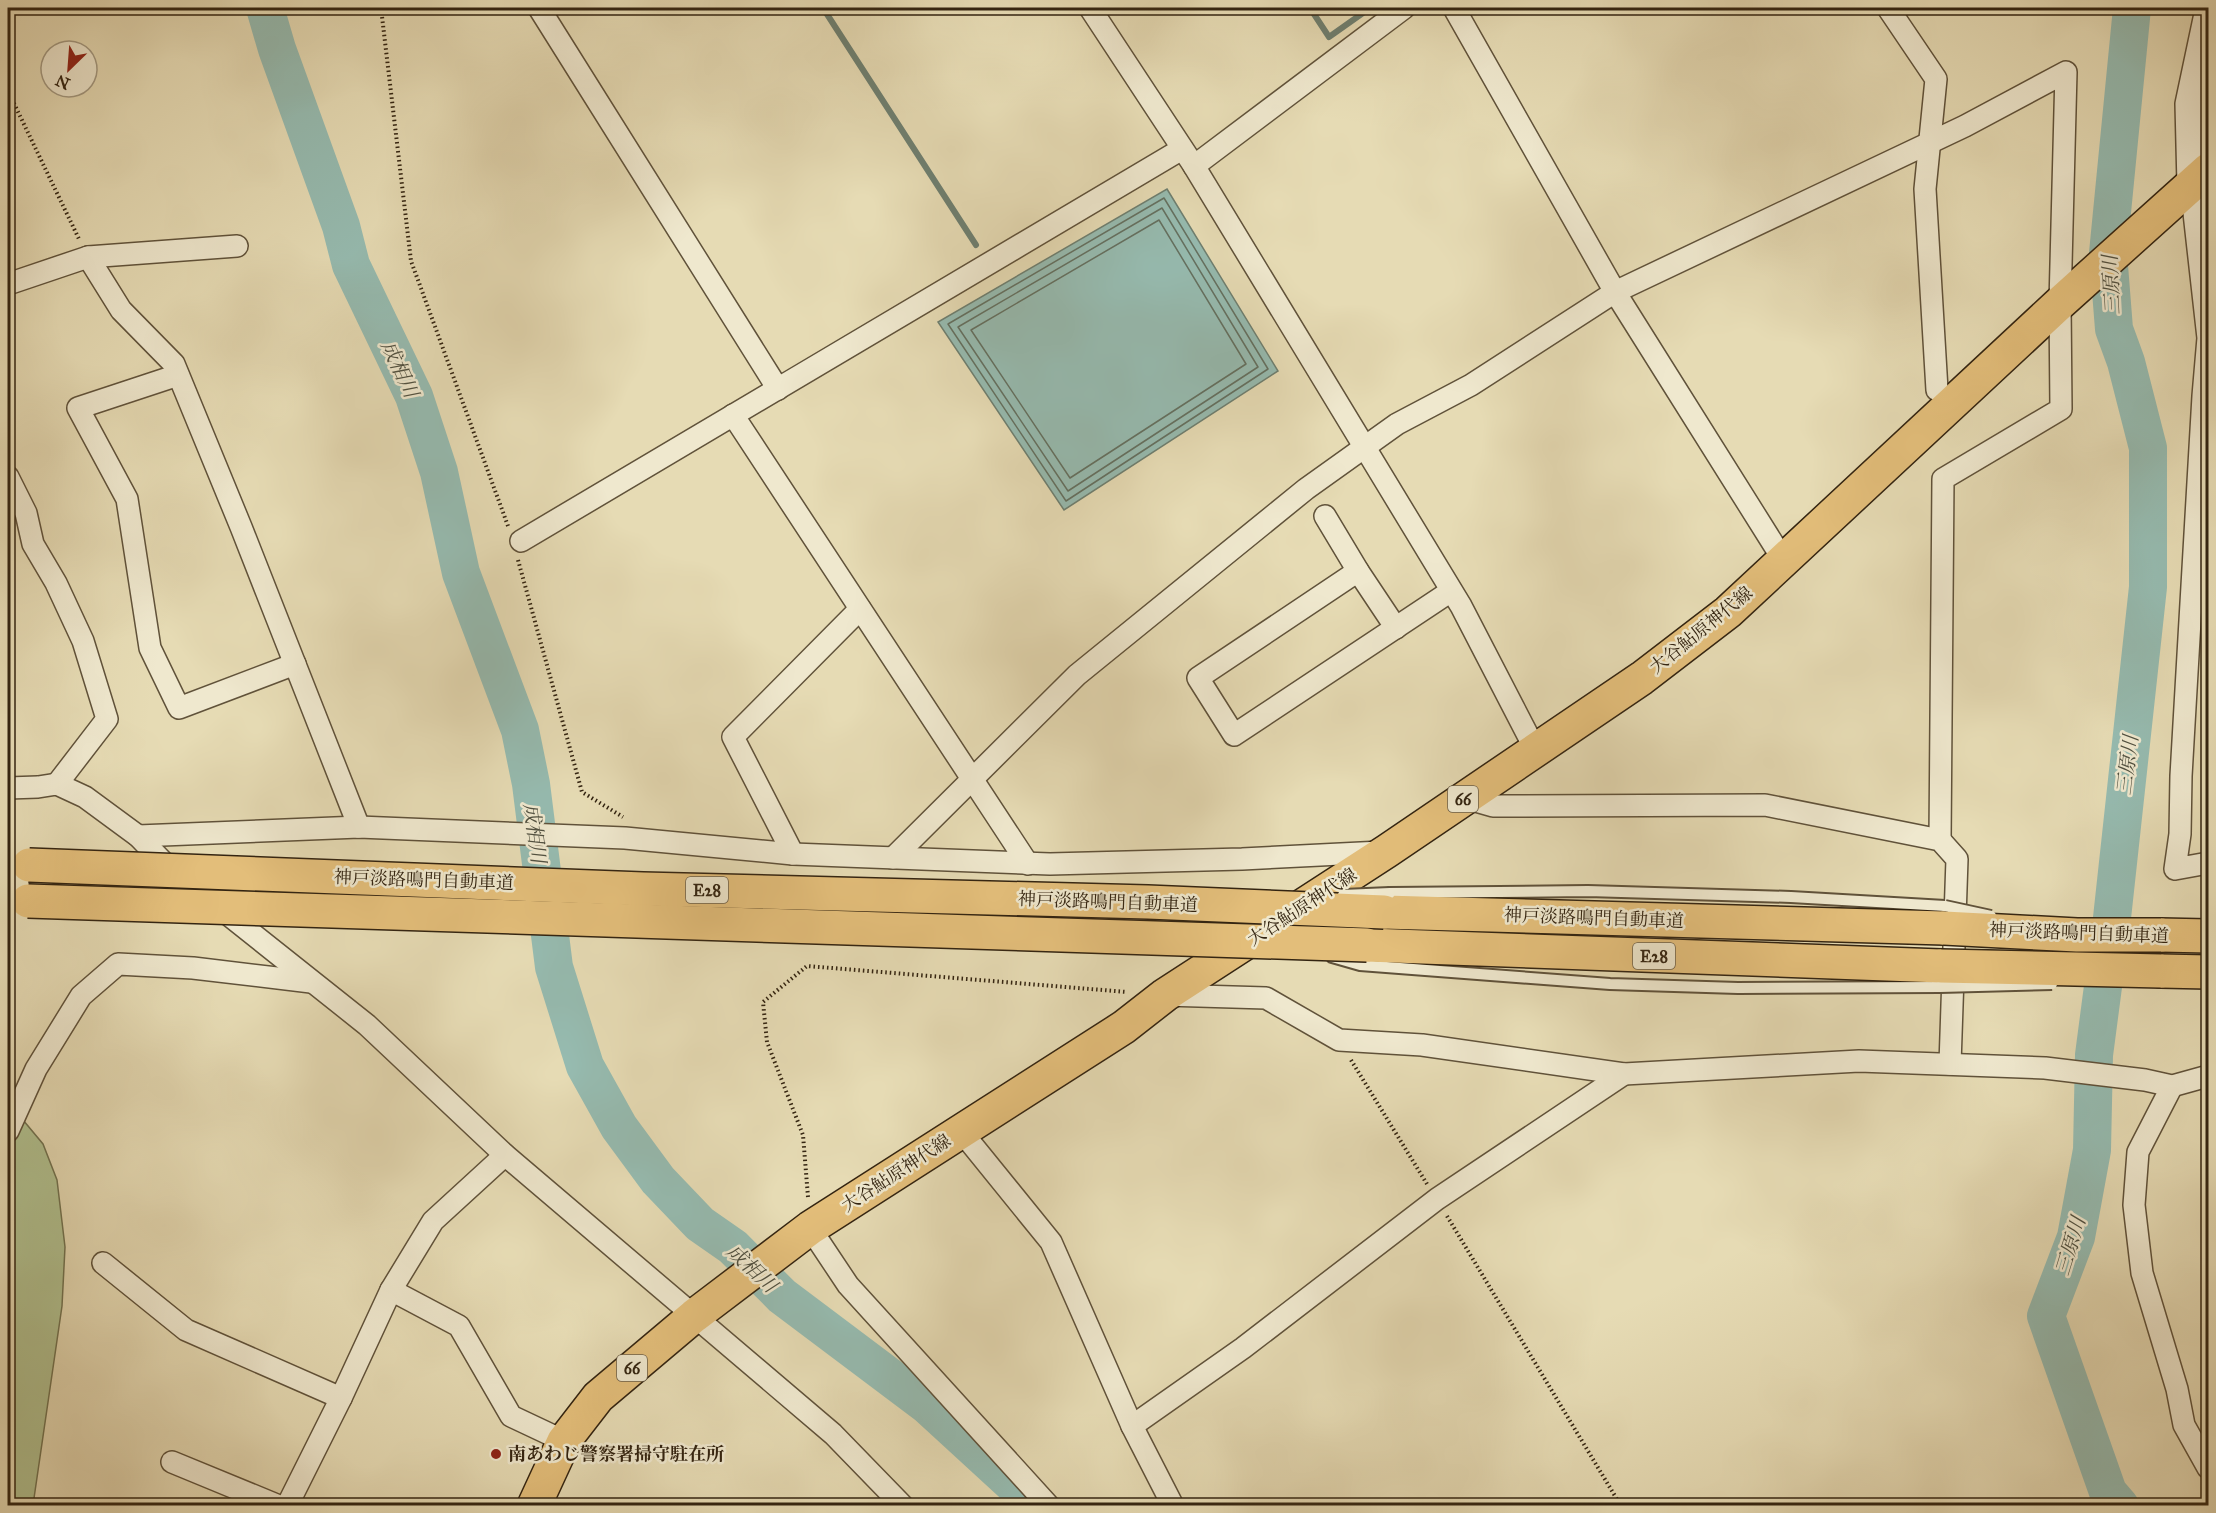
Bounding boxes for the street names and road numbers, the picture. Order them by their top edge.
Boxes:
street label: 大谷鮎原神代線 [1645,582,1757,678]
road number: 66 [1448,786,1478,812]
street label: 大谷鮎原神代線 [1243,863,1361,951]
street label: 神戸淡路鳴門自動車道 [334,866,514,894]
road number: E28 [686,877,728,903]
street label: 神戸淡路鳴門自動車道 [1018,888,1198,916]
street label: 神戸淡路鳴門自動車道 [1504,904,1684,932]
street label: 神戸淡路鳴門自動車道 [1989,919,2169,947]
road number: E28 [1633,943,1675,969]
street label: 大谷鮎原神代線 [837,1129,955,1217]
road number: 66 [617,1355,647,1381]

